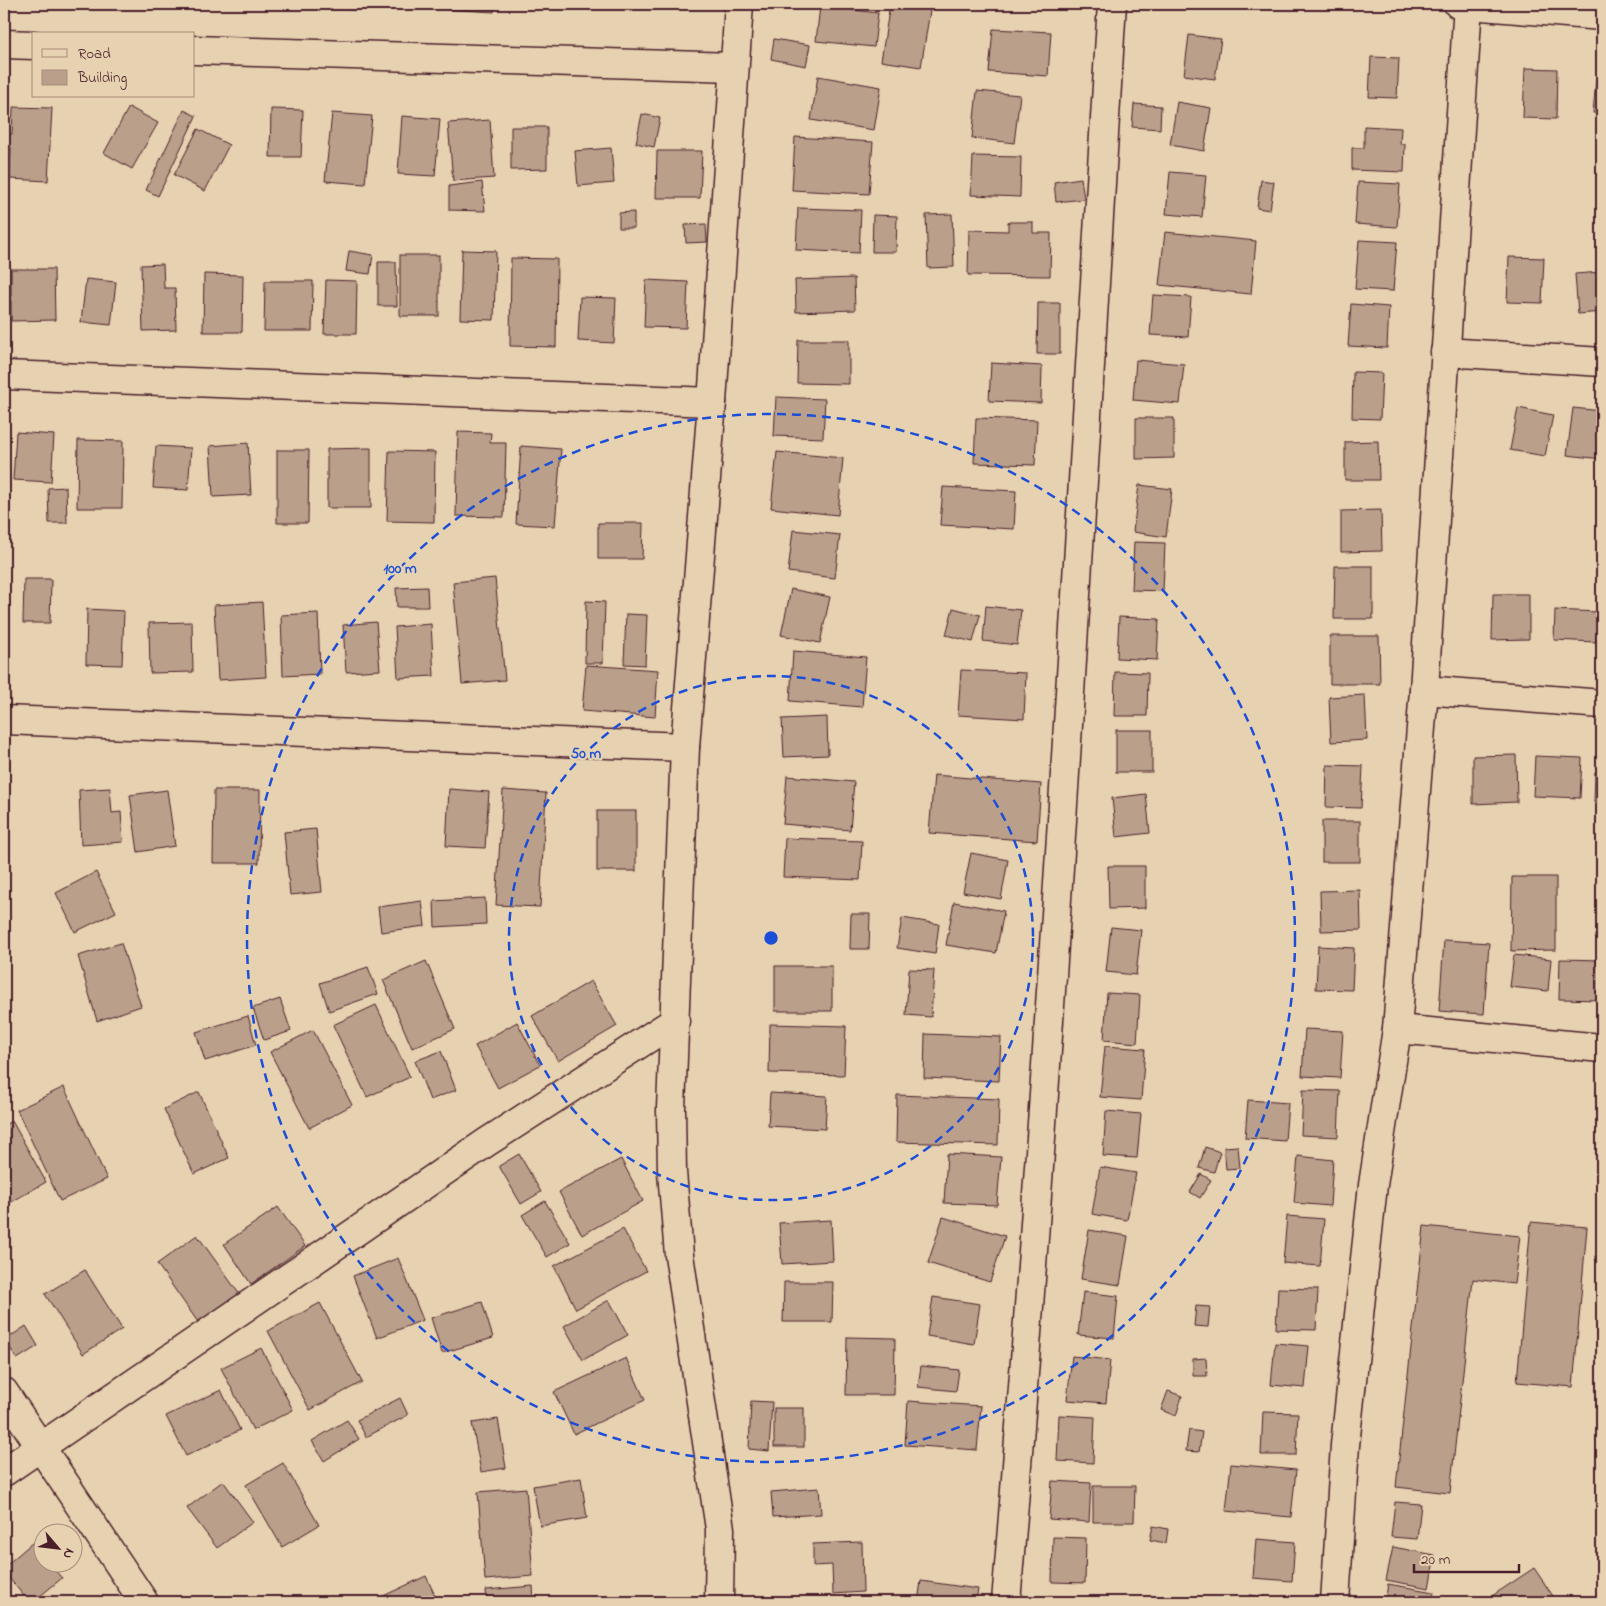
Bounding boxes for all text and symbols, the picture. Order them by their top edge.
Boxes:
legend [32,32,195,98]
text: Road [78,43,111,65]
text: Building [77,67,127,90]
text: 100 m [383,558,417,580]
text: 50 m [571,743,602,765]
centre of rings [762,929,780,947]
north arrow [32,1524,82,1574]
scale bar [1414,1541,1518,1573]
text: N [57,1544,80,1563]
text: 20 m [1421,1549,1451,1571]

